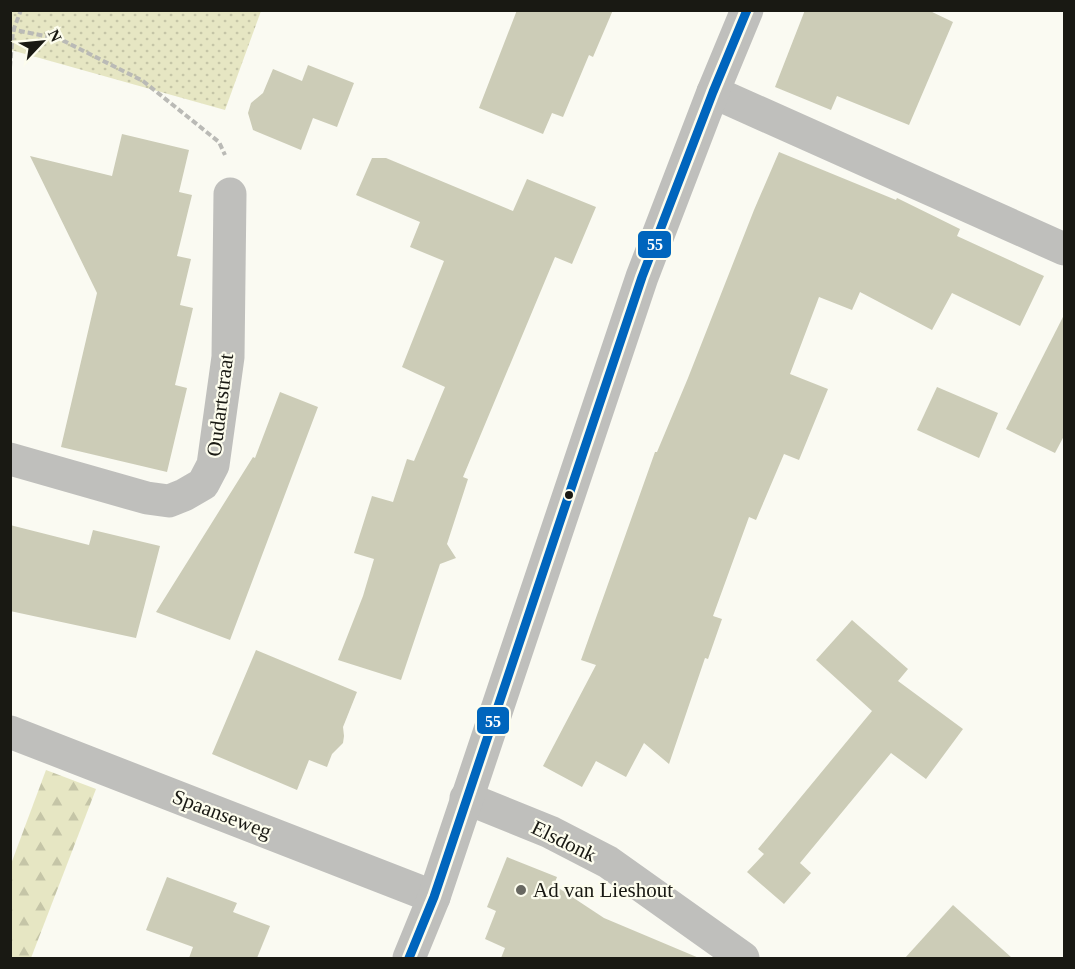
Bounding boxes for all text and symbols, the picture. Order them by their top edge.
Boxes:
north arrow [12,12,72,72]
text: N [45,27,65,45]
line badge: 55 [637,230,672,259]
text: 55 [647,236,663,253]
street label: Oudartstraat [202,352,238,458]
unlabelled marker [563,489,575,501]
line badge: 55 [476,706,510,735]
text: 55 [485,713,501,730]
street label: Spaanseweg [169,784,275,844]
street label: Elsdonk [528,815,601,867]
place label: Ad van Lieshout [533,878,673,902]
marker: Ad van Lieshout [514,883,528,897]

